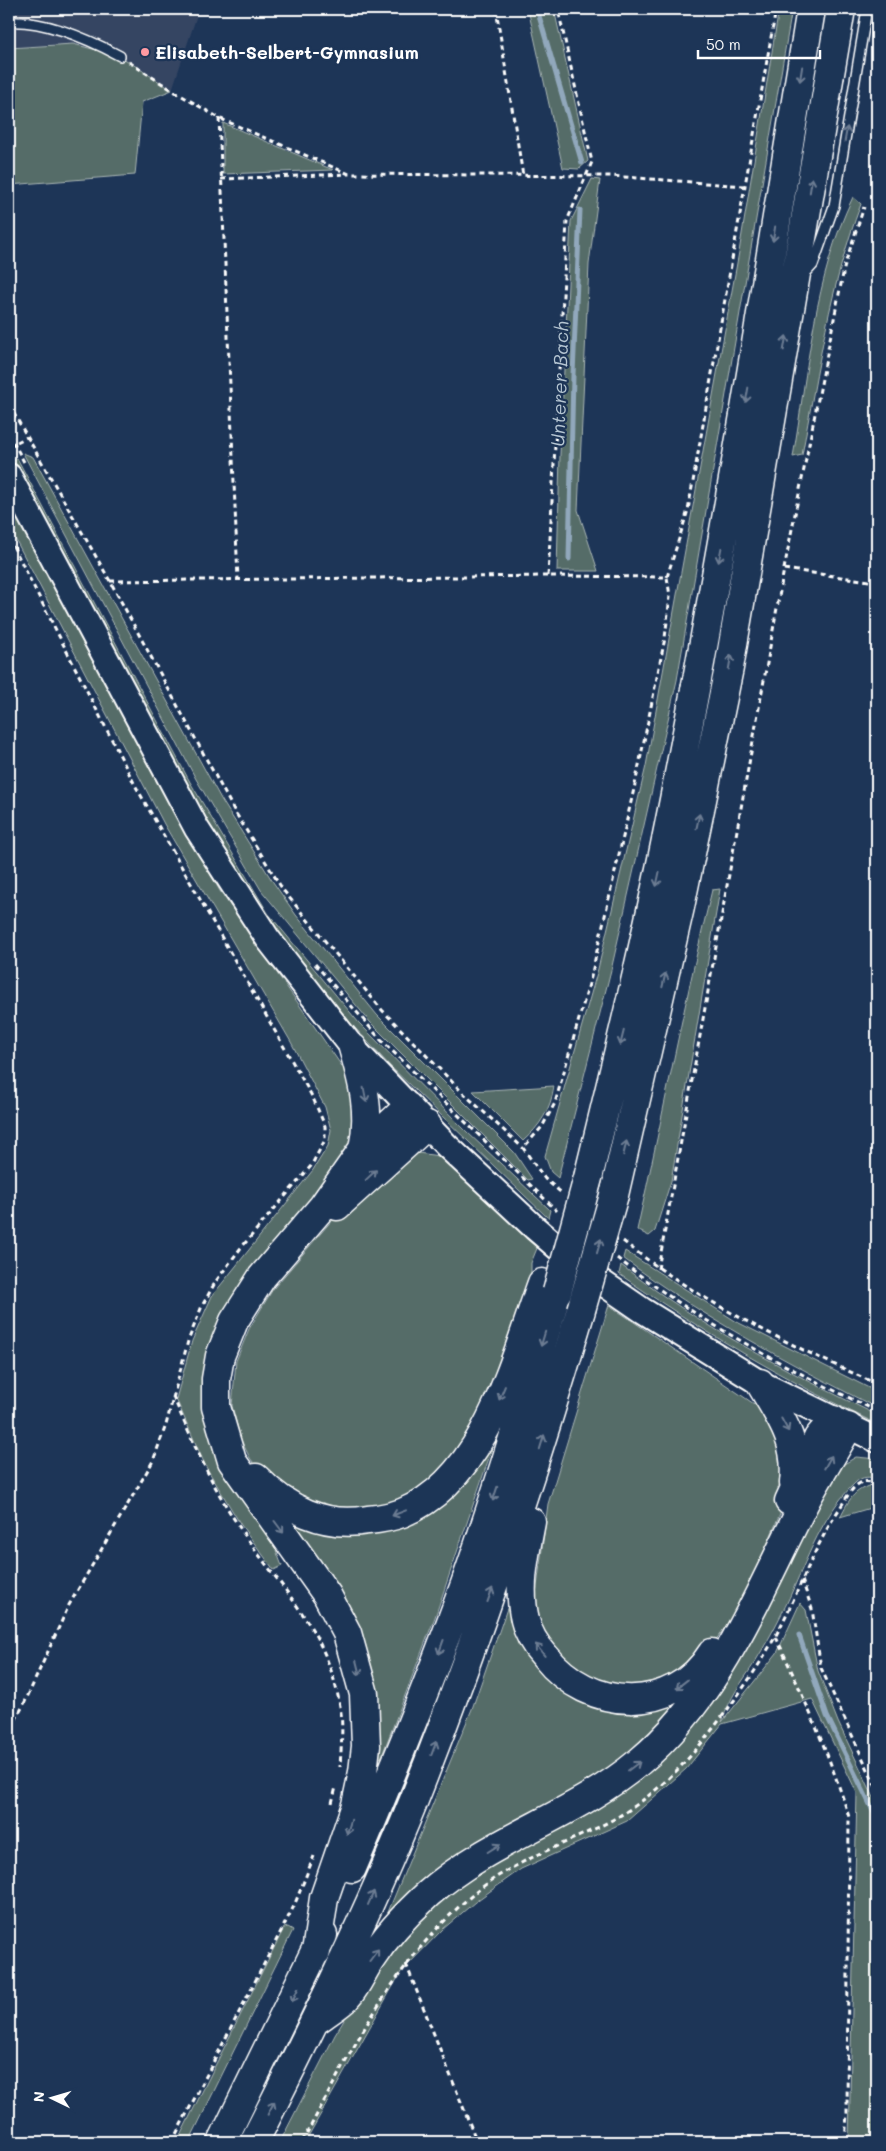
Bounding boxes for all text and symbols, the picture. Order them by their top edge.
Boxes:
scale bar [698,28,821,60]
text: 50 m [706,34,741,54]
place label: Elisabeth-Selbert-Gymnasium [155,40,419,64]
marker: Elisabeth-Selbert-Gymnasium [139,46,151,58]
one-way arrow [795,66,805,82]
one-way arrow [842,126,852,142]
one-way arrow [807,177,817,193]
one-way arrow [769,226,779,242]
water label: Unterer Bach [544,321,574,447]
one-way arrow [781,335,791,351]
one-way arrow [742,386,752,402]
one-way arrow [715,547,724,563]
one-way arrow [726,654,735,670]
one-way arrow [694,814,703,830]
one-way arrow [652,871,662,887]
one-way arrow [660,973,669,989]
one-way arrow [617,1029,626,1045]
one-way arrow [360,1086,370,1102]
one-way arrow [621,1140,630,1156]
one-way arrow [364,1169,377,1181]
one-way arrow [595,1239,605,1255]
one-way arrow [538,1330,548,1346]
one-way arrow [496,1385,506,1400]
one-way arrow [780,1417,790,1431]
one-way arrow [537,1434,547,1450]
one-way arrow [824,1455,834,1469]
one-way arrow [490,1486,500,1502]
one-way arrow [392,1509,407,1518]
one-way arrow [273,1520,284,1533]
one-way arrow [486,1588,495,1604]
one-way arrow [436,1639,445,1655]
one-way arrow [535,1644,546,1657]
one-way arrow [354,1659,363,1675]
one-way arrow [676,1678,689,1689]
one-way arrow [430,1741,439,1756]
one-way arrow [627,1761,641,1771]
one-way arrow [343,1819,353,1835]
one-way arrow [487,1842,501,1853]
one-way arrow [367,1891,377,1906]
one-way arrow [369,1948,379,1962]
one-way arrow [290,1988,300,2003]
north arrow [28,2074,78,2124]
text: N [29,2091,48,2103]
one-way arrow [267,2101,276,2116]

